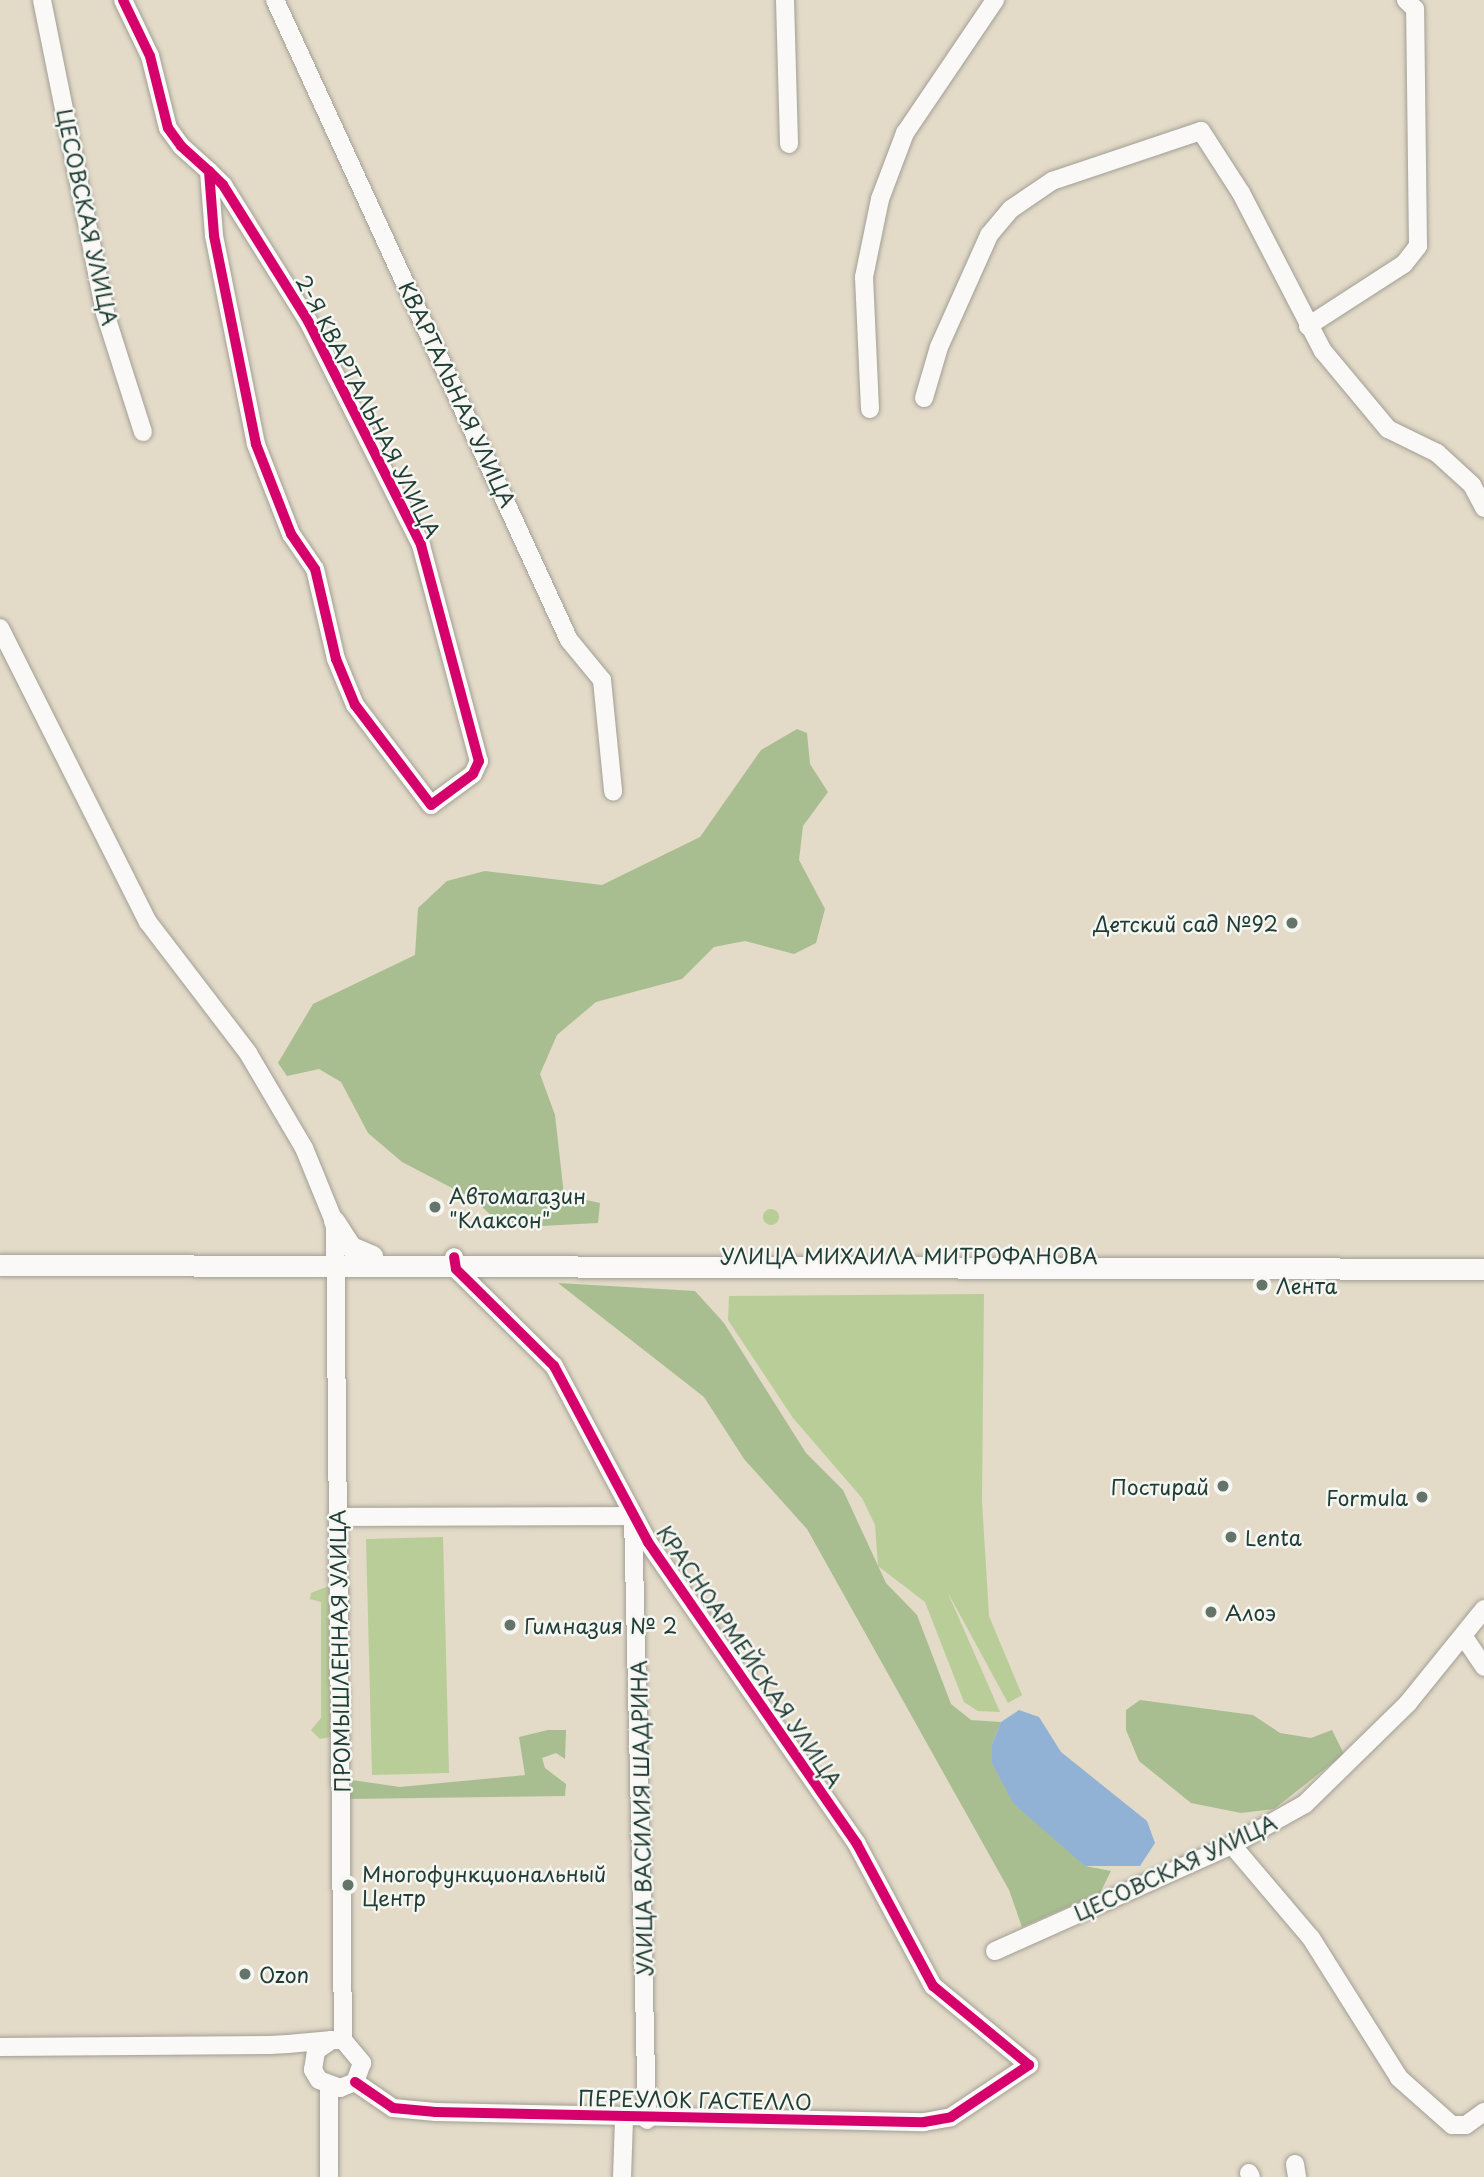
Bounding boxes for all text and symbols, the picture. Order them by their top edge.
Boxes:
street label: ЦЕСОВСКАЯ УЛИЦА [53,106,123,328]
street label: 2-Я КВАРТАЛЬНАЯ УЛИЦА [291,270,447,542]
street label: КВАРТАЛЬНАЯ УЛИЦА [395,277,521,511]
place label: Детский сад №92 [1092,910,1278,936]
marker: Детский сад №92 [1284,915,1300,931]
place label: Автомагазин "Клаксон" [449,1182,586,1232]
marker: Автомагазин "Клаксон" [427,1199,443,1215]
street label: УЛИЦА МИХАИЛА МИТРОФАНОВА [719,1242,1099,1268]
place label: Лента [1276,1272,1337,1298]
marker: Лента [1254,1277,1270,1293]
place label: Постирай [1111,1473,1209,1499]
marker: Постирай [1215,1478,1231,1494]
place label: Formula [1326,1484,1408,1510]
marker: Formula [1414,1489,1430,1505]
street label: ПРОМЫШЛЕННАЯ УЛИЦА [324,1510,354,1792]
street label: КРАСНОАРМЕЙСКАЯ УЛИЦА [653,1520,847,1792]
place label: Lenta [1245,1524,1302,1550]
marker: Lenta [1223,1529,1239,1545]
place label: Алоэ [1225,1599,1276,1625]
marker: Алоэ [1203,1604,1219,1620]
place label: Гимназия № 2 [524,1612,677,1638]
marker: Гимназия № 2 [502,1617,518,1633]
street label: УЛИЦА ВАСИЛИЯ ШАДРИНА [626,1659,656,1977]
street label: ЦЕСОВСКАЯ УЛИЦА [1070,1809,1280,1925]
place label: Многофункциональный Центр [362,1860,606,1910]
marker: Многофункциональный Центр [340,1877,356,1893]
place label: Ozon [259,1961,309,1987]
marker: Ozon [237,1966,253,1982]
street label: ПЕРЕУЛОК ГАСТЕЛЛО [577,2084,813,2114]

